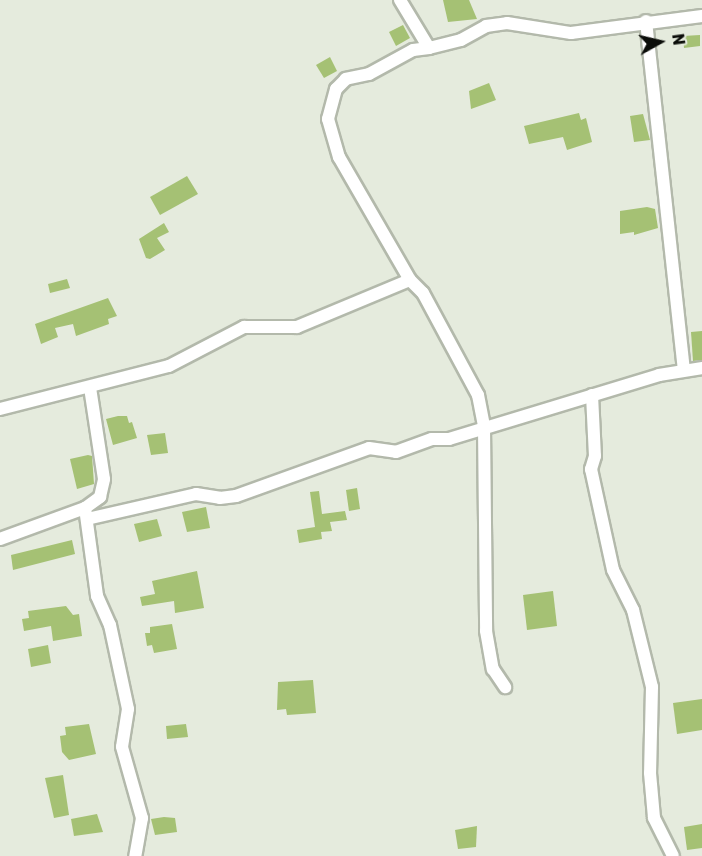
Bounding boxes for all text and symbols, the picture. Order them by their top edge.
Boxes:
north arrow [630,12,690,72]
text: N [668,32,689,46]

